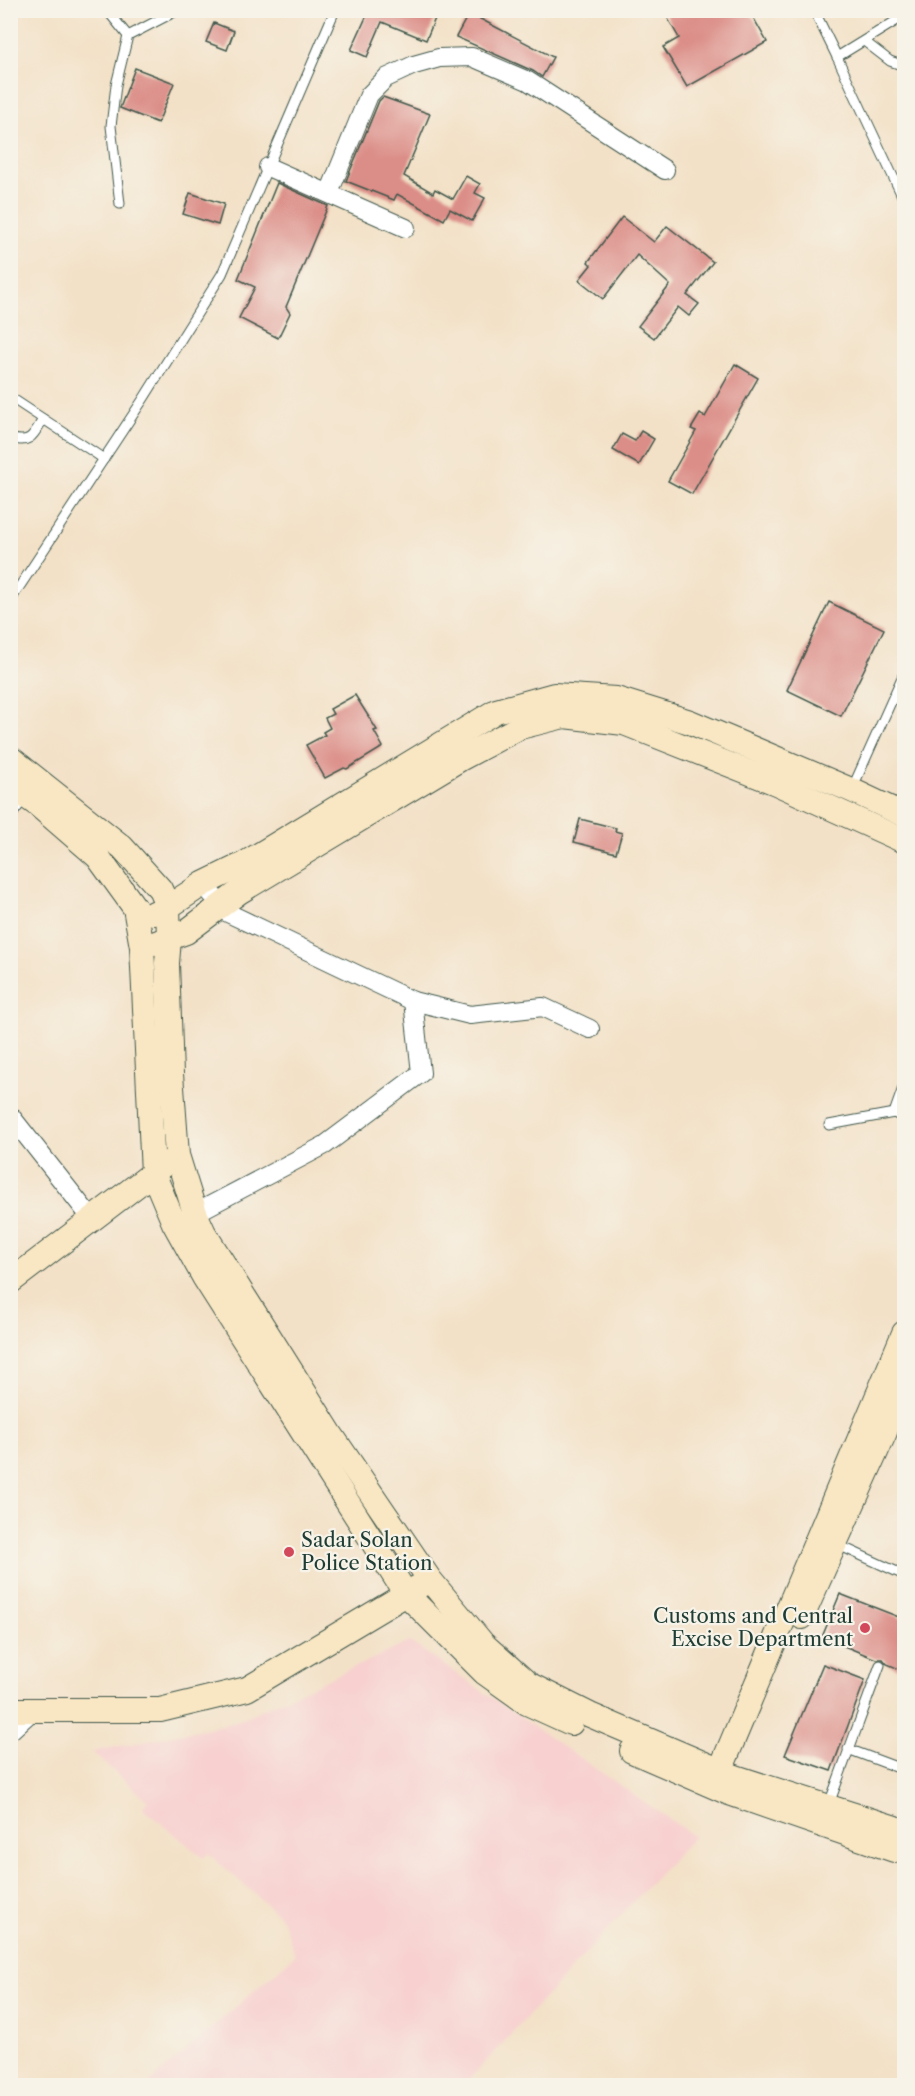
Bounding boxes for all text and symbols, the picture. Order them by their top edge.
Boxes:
place label: Sadar Solan Police Station [301,1528,433,1575]
marker: Sadar Solan Police Station [282,1545,296,1559]
place label: Customs and Central Excise Department [653,1604,853,1651]
marker: Customs and Central Excise Department [858,1621,872,1635]

